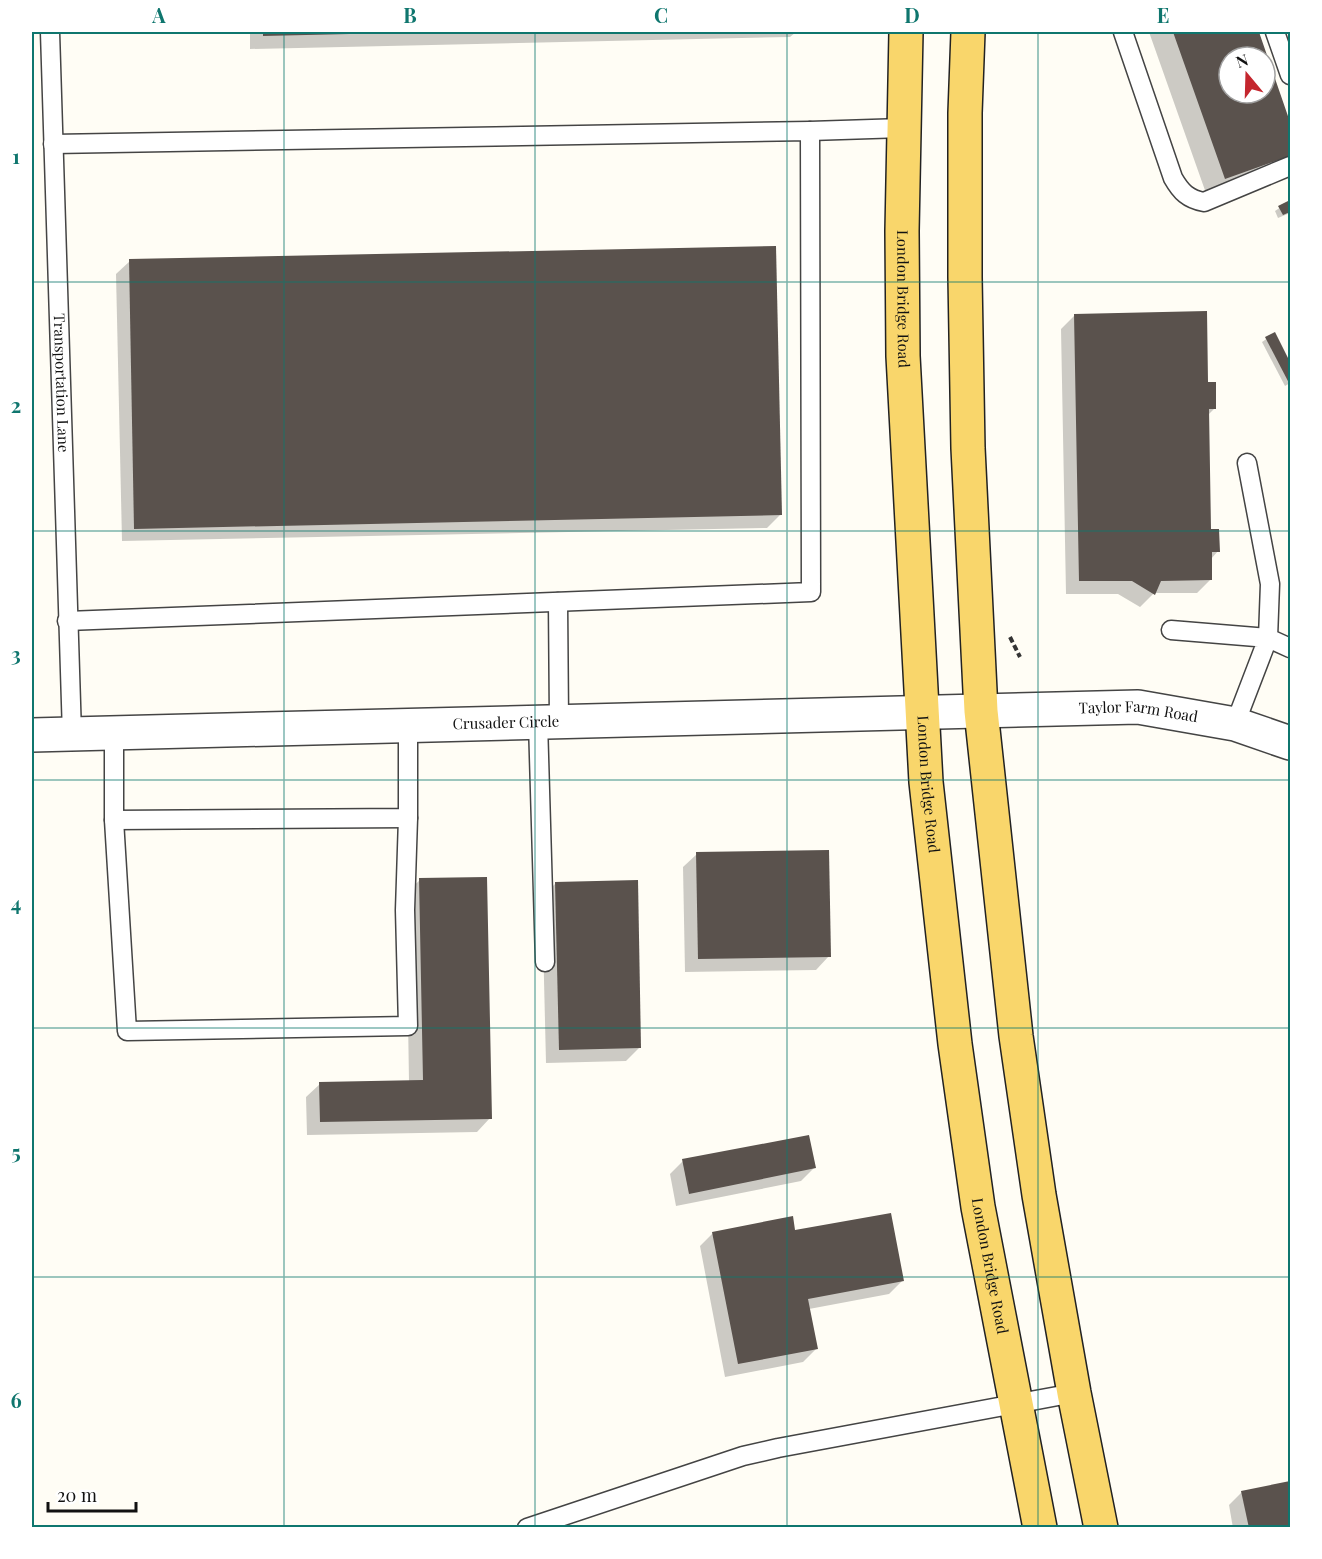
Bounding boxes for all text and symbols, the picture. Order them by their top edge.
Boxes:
text: A [151,1,166,28]
text: B [403,1,417,28]
text: C [654,1,668,28]
text: D [904,1,920,28]
text: E [1157,1,1169,28]
north arrow [1217,45,1277,105]
text: N [1233,48,1251,72]
text: 1 [12,142,20,169]
street label: London Bridge Road [893,230,915,369]
street label: Transportation Lane [50,313,74,453]
text: 2 [11,391,21,418]
text: 3 [11,640,21,667]
street label: Taylor Farm Road [1078,696,1200,726]
street label: Crusader Circle [452,711,559,733]
street label: London Bridge Road [913,715,945,854]
text: 4 [11,889,21,916]
text: 5 [11,1138,21,1165]
street label: London Bridge Road [968,1197,1013,1336]
text: 6 [10,1386,22,1413]
scale bar [48,1475,136,1513]
text: 20 m [57,1483,97,1507]

